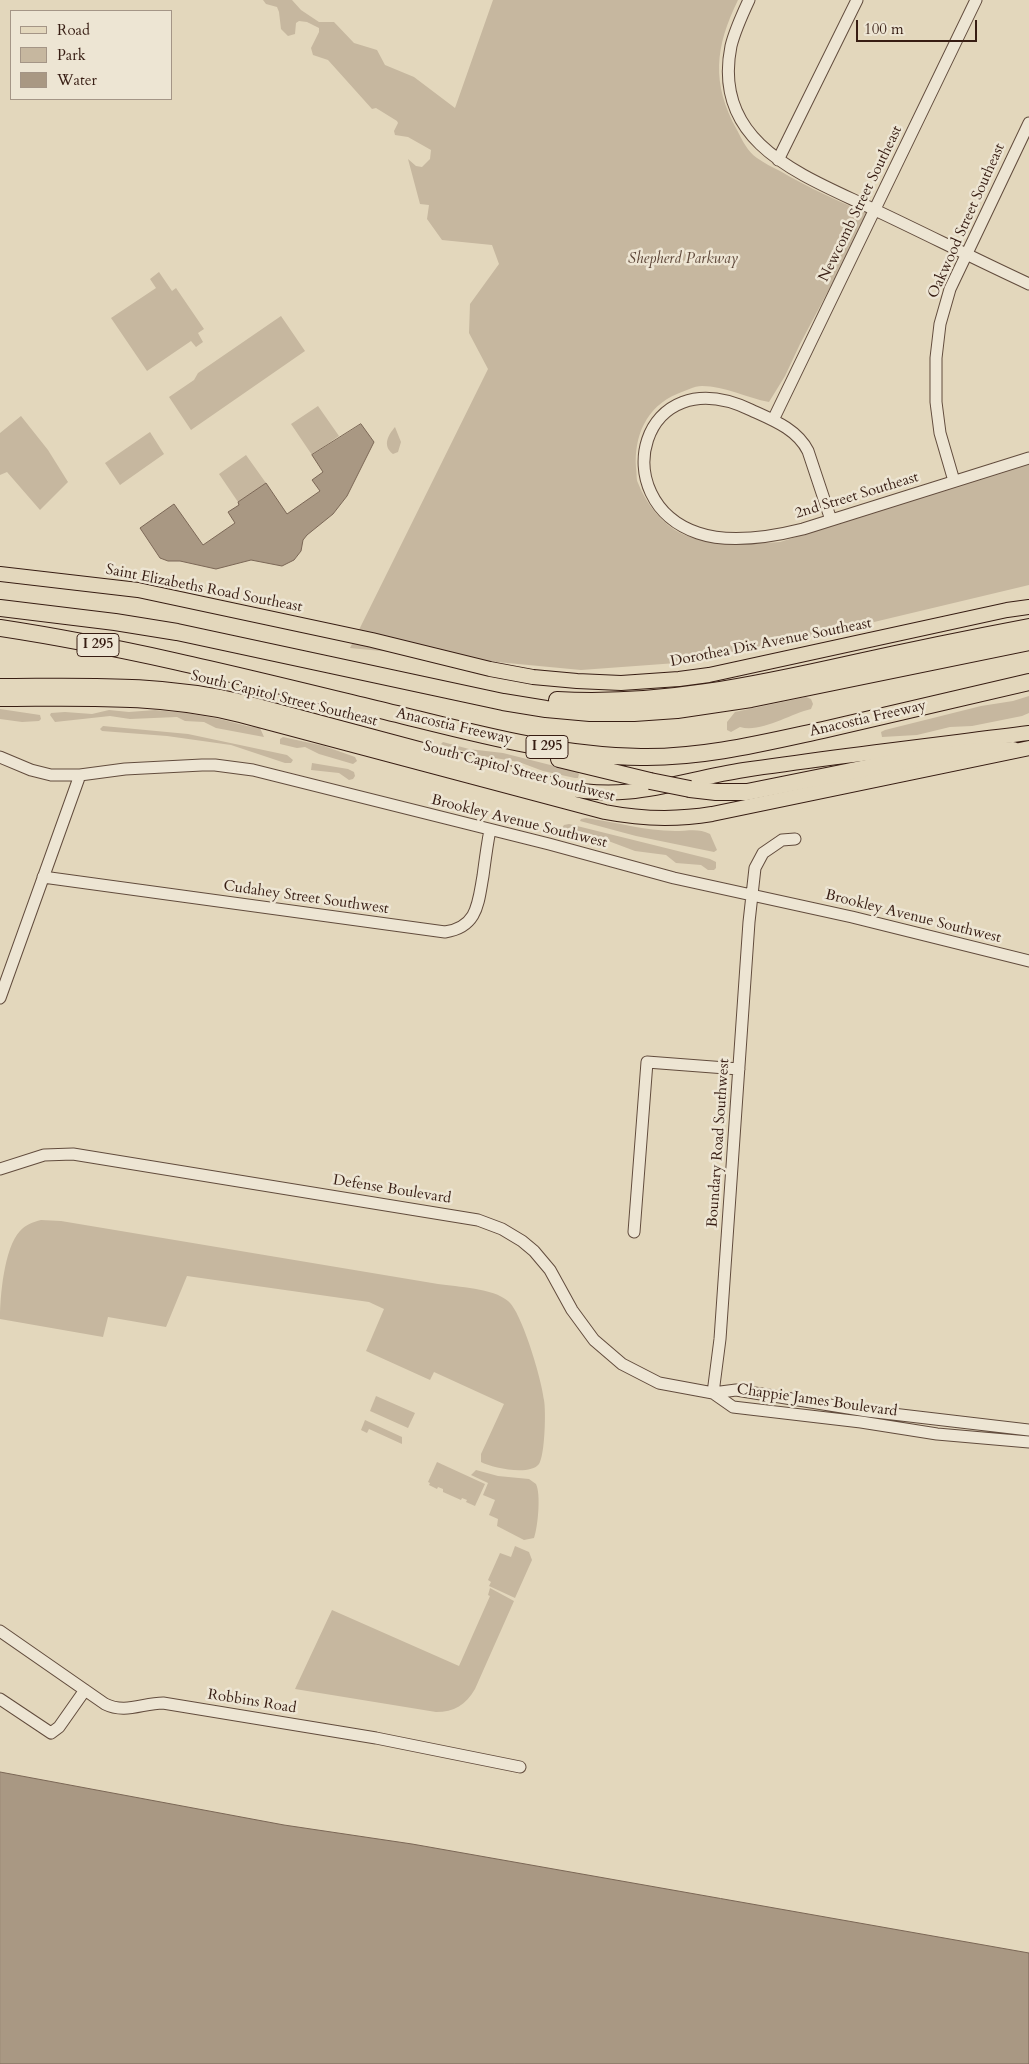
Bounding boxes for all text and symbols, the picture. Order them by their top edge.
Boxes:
legend [10,10,172,100]
scale bar [859,10,980,42]
text: 100 m [864,19,904,39]
text: Road [57,20,90,40]
text: Park [57,45,86,65]
text: Water [57,70,97,90]
street label: Newcomb Street Southeast [815,123,907,285]
street label: Oakwood Street Southeast [925,141,1009,301]
park label: Shepherd Parkway [628,251,738,269]
street label: 2nd Street Southeast [793,469,921,523]
street label: Saint Elizabeths Road Southeast [104,561,304,617]
street label: Dorothea Dix Avenue Southeast [669,615,873,671]
road number: I 295 [77,634,119,656]
street label: South Capitol Street Southeast [189,667,379,731]
street label: Anacostia Freeway [808,697,928,741]
street label: Anacostia Freeway [394,705,514,749]
road number: I 295 [526,736,568,759]
street label: South Capitol Street Southwest [421,738,617,806]
street label: Brookley Avenue Southwest [429,791,609,853]
street label: Cudahey Street Southwest [222,877,390,919]
street label: Brookley Avenue Southwest [823,886,1003,948]
street label: Boundary Road Southwest [704,1058,734,1228]
street label: Defense Boulevard [332,1172,452,1208]
street label: Chappie James Boulevard [736,1381,898,1421]
street label: Robbins Road [206,1686,298,1718]

